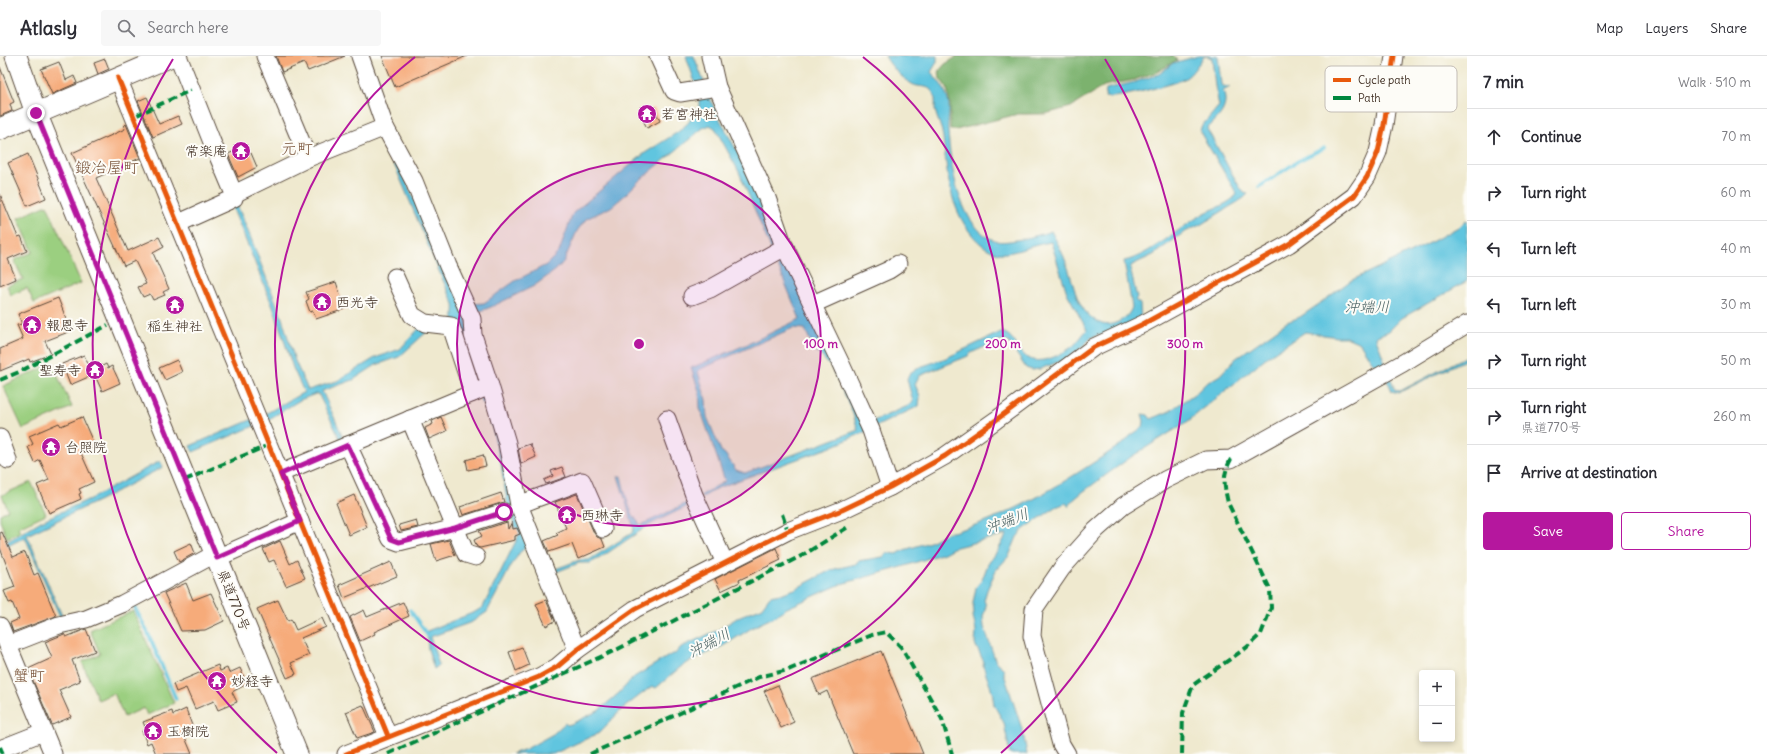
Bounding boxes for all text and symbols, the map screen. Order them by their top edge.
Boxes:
search box [101,10,381,46]
text: Atlasly [20,16,77,40]
icon: search [115,17,137,39]
text: Search here [147,18,229,37]
text: Map [1596,19,1623,37]
text: Layers [1645,19,1688,37]
text: Share [1710,19,1747,37]
legend [1325,66,1457,112]
text: 7 min [1483,71,1524,93]
text: Cycle path [1358,73,1411,87]
text: Walk · 510 m [1678,74,1751,91]
text: Path [1358,91,1381,105]
temple icon: 若宮神社 [636,103,658,125]
route end [27,104,45,122]
place label: 若宮神社 [661,105,717,123]
icon: ahead [1483,126,1505,148]
text: Continue [1521,127,1582,146]
text: 70 m [1722,128,1751,145]
district label: 元町 [281,138,313,158]
temple icon: 常楽庵 [230,140,252,162]
place label: 常楽庵 [185,142,227,160]
district label: 鍛冶屋町 [75,157,139,177]
icon: right [1483,182,1505,204]
text: Turn right [1521,183,1586,202]
text: 60 m [1720,184,1751,201]
icon: left [1483,238,1505,260]
text: Turn left [1521,239,1576,258]
text: 40 m [1720,240,1751,257]
temple icon: 西光寺 [311,291,333,313]
place label: 西光寺 [336,293,378,311]
temple icon: 稲生神社 [164,294,186,316]
icon: left [1483,294,1505,316]
text: Turn left [1521,295,1576,314]
text: 30 m [1721,296,1751,313]
water label: 沖端川 [1344,297,1390,316]
temple icon: 報恩寺 [21,314,43,336]
place label: 報恩寺 [46,316,88,334]
place label: 稲生神社 [147,317,203,335]
text: 100 m [804,336,838,351]
text: 200 m [985,336,1021,351]
text: 300 m [1167,336,1203,351]
centre of rings [632,337,646,351]
icon: right [1483,350,1505,372]
text: Turn right [1521,351,1586,370]
text: 50 m [1720,352,1751,369]
temple icon: 聖寿寺 [84,359,106,381]
place label: 聖寿寺 [39,361,81,379]
text: Turn right [1521,398,1586,417]
icon: right [1483,406,1505,428]
text: 260 m [1713,408,1751,425]
text: 県道770号 [1521,419,1581,436]
temple icon: 台照院 [40,436,62,458]
place label: 台照院 [65,438,107,456]
icon: arrive [1483,462,1505,484]
text: Arrive at destination [1521,463,1657,482]
route start [495,503,513,521]
temple icon: 西琳寺 [556,504,578,526]
water label: 沖端川 [982,504,1031,537]
place label: 西琳寺 [581,506,623,524]
button: Save [1483,512,1613,550]
button: Share [1621,512,1751,550]
street label: 県道770号 [213,567,255,633]
water label: 沖端川 [684,624,733,662]
district label: 蟹町 [13,665,45,685]
temple icon: 妙経寺 [206,670,228,692]
map controls [1419,670,1455,742]
button: + [1419,670,1455,706]
place label: 妙経寺 [231,672,273,690]
button: − [1419,706,1455,742]
temple icon: 玉樹院 [142,720,164,742]
place label: 玉樹院 [167,722,209,740]

